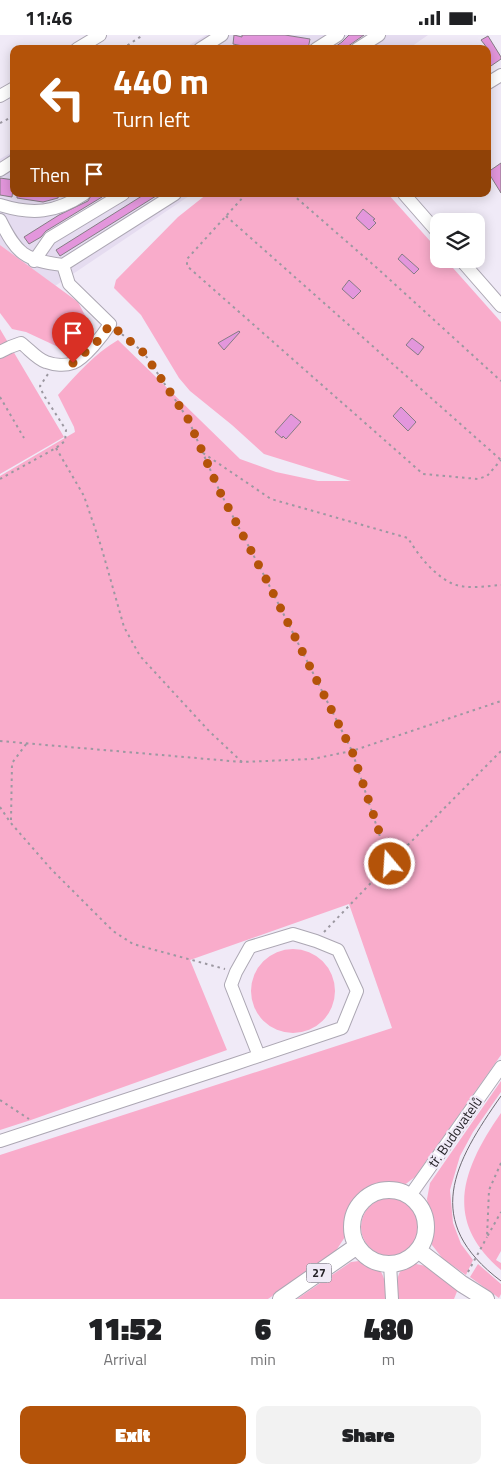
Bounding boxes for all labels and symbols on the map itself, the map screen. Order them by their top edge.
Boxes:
pin [52,312,94,363]
position arrow [363,837,415,889]
street label: tř. Budovatelů [422,1092,487,1171]
road number: 27 [306,1263,332,1283]

